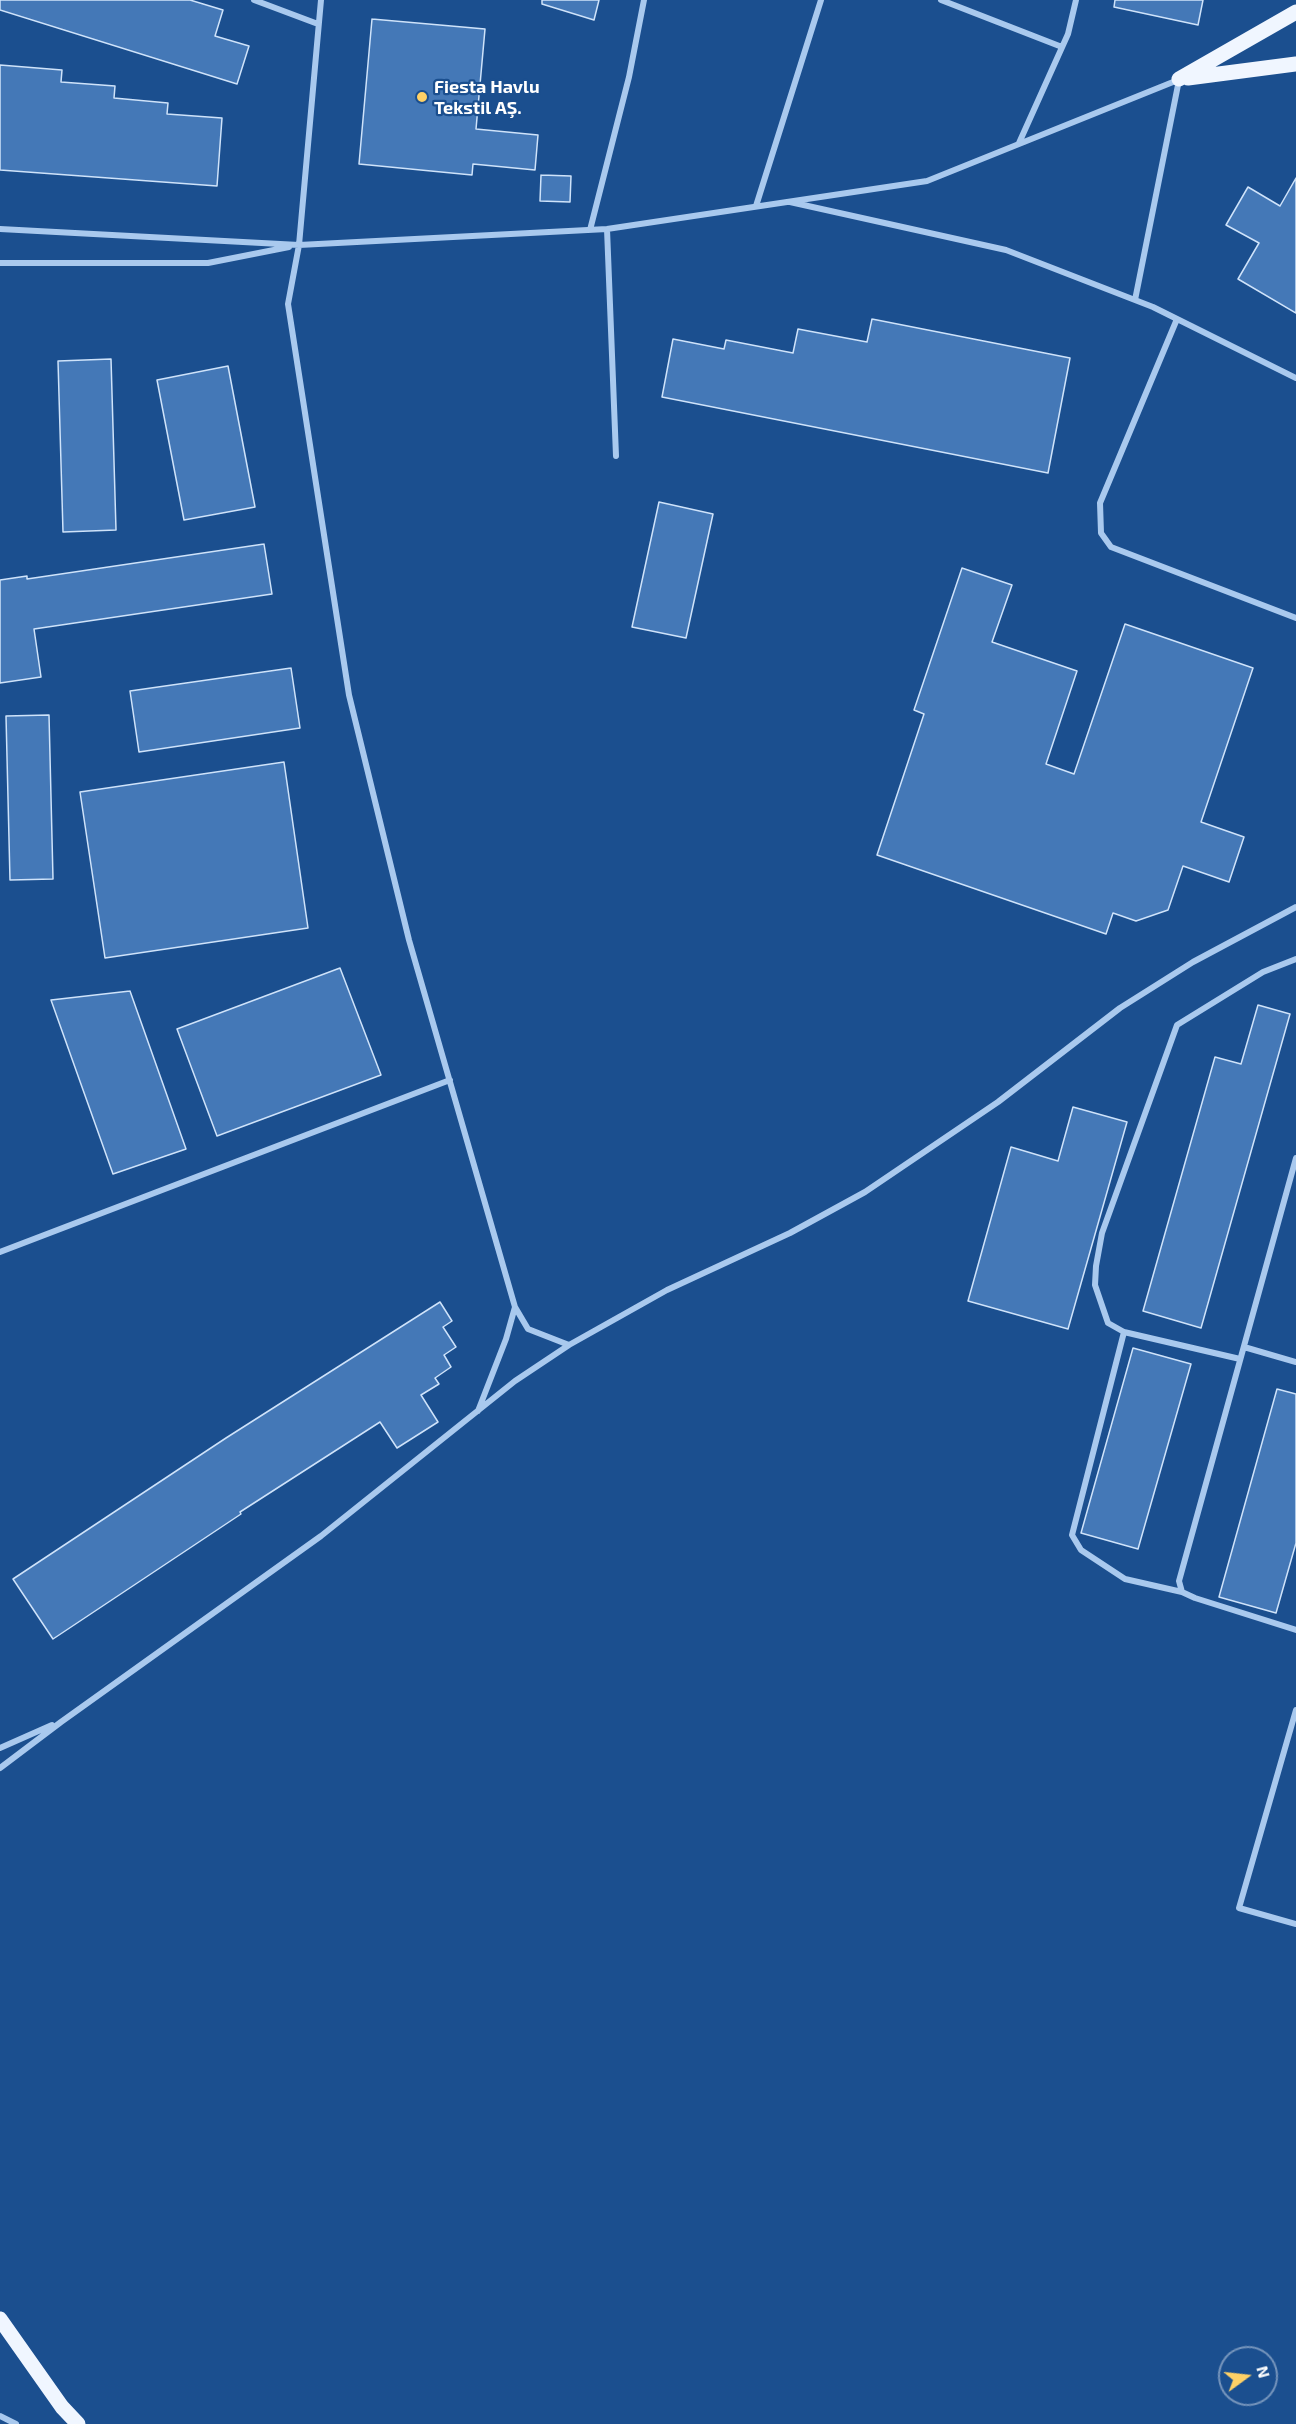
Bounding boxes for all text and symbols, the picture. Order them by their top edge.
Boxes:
place label: Fiesta Havlu Tekstil AŞ. [434,76,540,118]
marker: Fiesta Havlu Tekstil AŞ. [415,90,429,104]
north arrow [1218,2346,1278,2406]
text: N [1253,2364,1275,2380]

